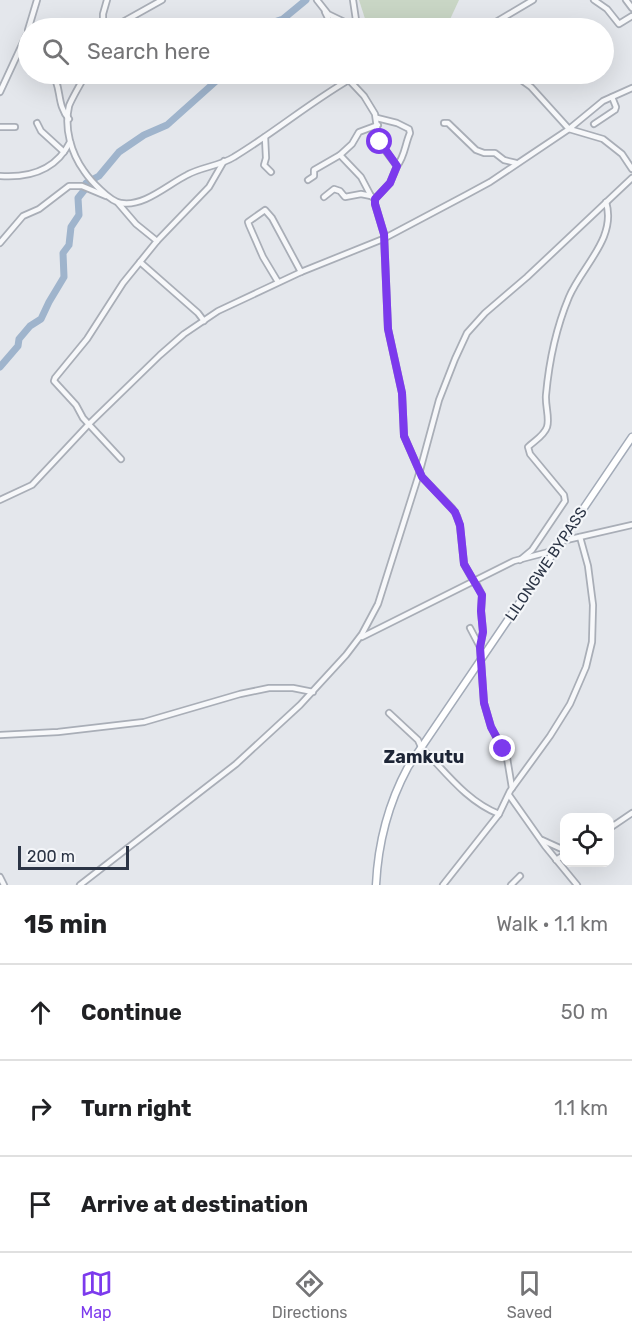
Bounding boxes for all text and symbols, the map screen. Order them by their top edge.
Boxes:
search box [18,18,614,84]
icon: search [39,35,72,68]
text: Search here [87,38,210,65]
route start [366,128,392,154]
street label: LILONGWE BYPASS [501,504,591,624]
route end [489,735,515,761]
district label: Zamkutu [384,746,464,768]
map controls [560,813,614,867]
button: locate [560,813,614,867]
scale bar [18,843,129,870]
text: 200 m [27,847,75,866]
text: 15 min [24,909,107,940]
text: Walk · 1.1 km [496,912,608,936]
icon: ahead [24,996,57,1029]
text: Continue [81,999,182,1026]
text: 50 m [561,1000,608,1024]
icon: right [24,1092,57,1125]
text: Turn right [81,1095,191,1122]
text: 1.1 km [554,1096,608,1120]
icon: arrive [24,1188,57,1221]
text: Arrive at destination [81,1191,308,1218]
tab: Map [80,1267,113,1322]
tab: Directions [272,1267,348,1322]
tab: Saved [507,1267,552,1322]

